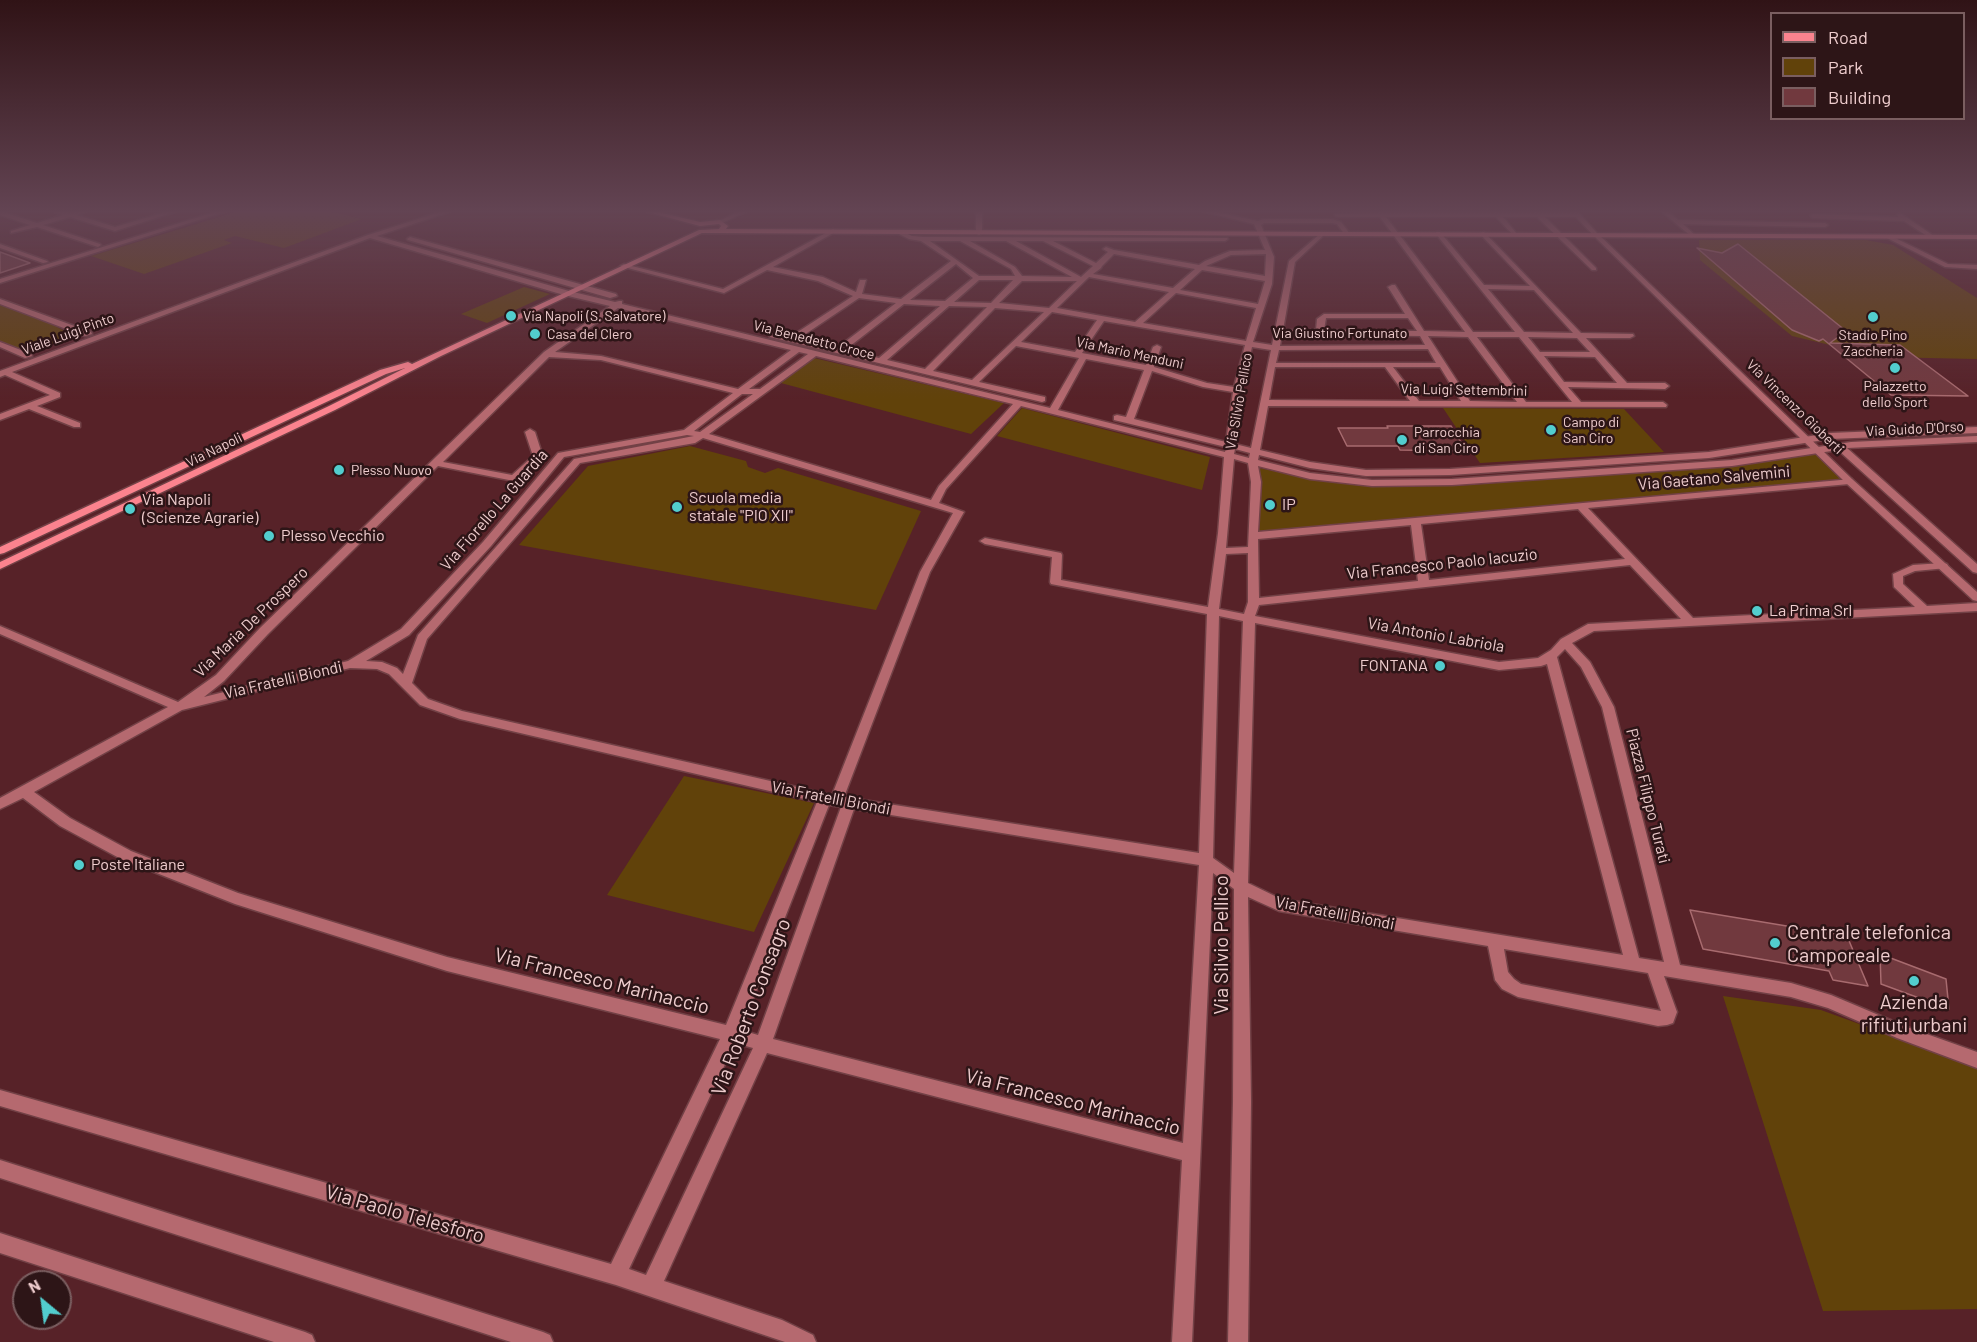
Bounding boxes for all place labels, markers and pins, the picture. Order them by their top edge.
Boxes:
place label: Via Napoli (S. Salvatore) [523,308,665,324]
marker: Via Napoli (S. Salvatore) [504,309,518,323]
marker: Stadio Pino Zaccheria [1866,310,1880,324]
place label: Casa del Clero [547,326,632,342]
marker: Casa del Clero [528,327,542,341]
place label: Stadio Pino Zaccheria [1838,327,1908,360]
marker: Palazzetto dello Sport [1888,361,1902,375]
place label: Palazzetto dello Sport [1862,378,1928,410]
place label: Campo di San Ciro [1563,414,1619,446]
marker: Campo di San Ciro [1544,423,1558,437]
place label: Parrocchia di San Ciro [1414,424,1480,456]
marker: Parrocchia di San Ciro [1395,433,1409,447]
place label: Plesso Nuovo [351,462,432,478]
marker: Plesso Nuovo [332,463,346,477]
place label: Scuola media statale "PIO XII" [689,488,793,526]
place label: Via Napoli (Scienze Agrarie) [142,490,258,528]
place label: IP [1282,495,1296,515]
marker: IP [1263,498,1277,512]
marker: Scuola media statale "PIO XII" [670,500,684,514]
marker: Via Napoli (Scienze Agrarie) [123,502,137,516]
place label: Plesso Vecchio [281,526,385,546]
marker: Plesso Vecchio [262,529,276,543]
place label: La Prima Srl [1769,601,1852,621]
marker: La Prima Srl [1750,604,1764,618]
place label: FONTANA [1360,656,1428,676]
marker: FONTANA [1433,659,1447,673]
place label: Poste Italiane [91,855,185,875]
marker: Poste Italiane [72,858,86,872]
place label: Centrale telefonica Camporeale [1787,920,1951,967]
marker: Centrale telefonica Camporeale [1768,936,1782,950]
marker: Azienda rifiuti urbani [1907,974,1921,988]
place label: Azienda rifiuti urbani [1861,990,1967,1037]

